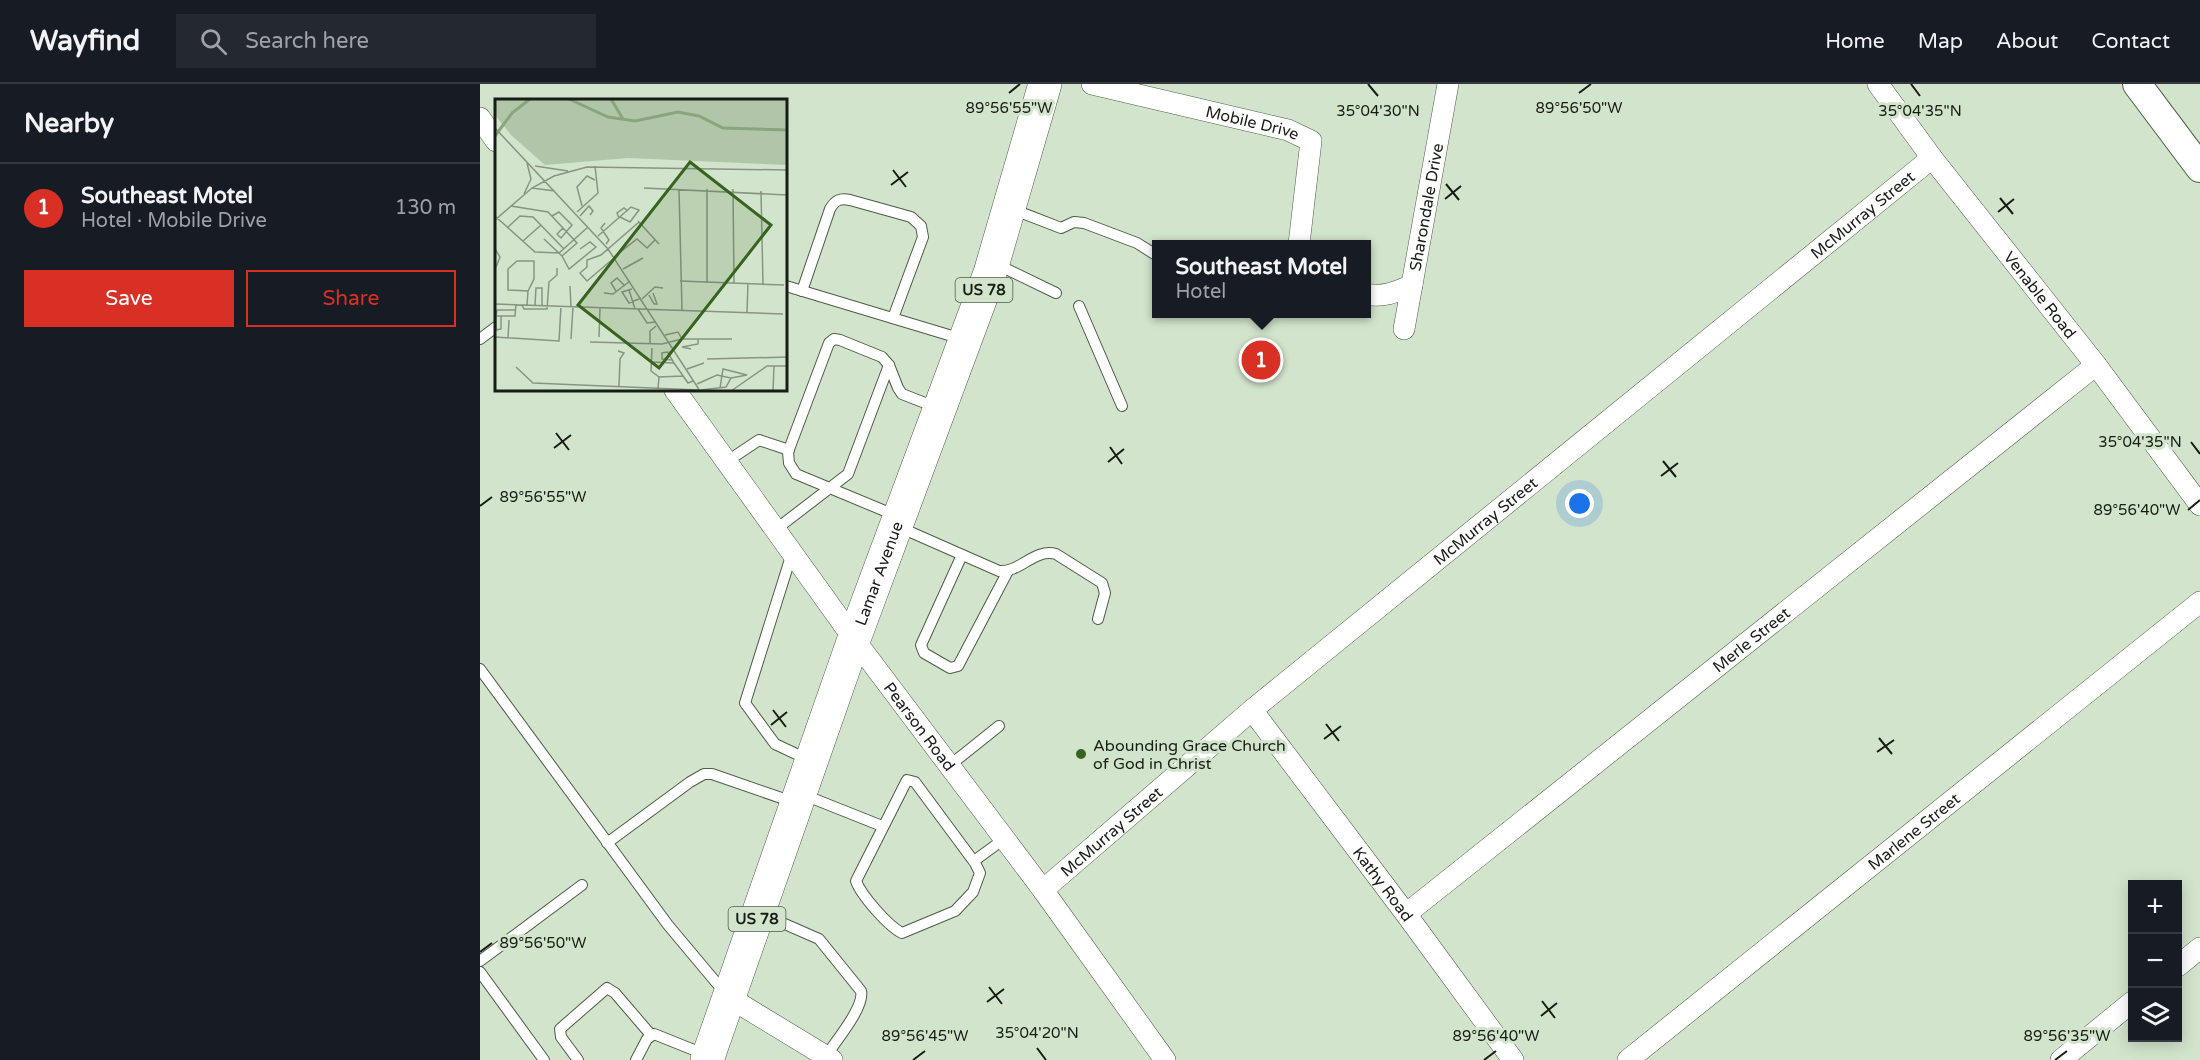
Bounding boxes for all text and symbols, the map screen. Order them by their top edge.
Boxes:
search box [176,14,596,68]
text: Wayfind [30,24,140,58]
icon: search [197,25,230,58]
text: Search here [245,28,369,54]
text: Home [1825,29,1885,54]
text: Map [1918,29,1963,54]
text: About [1996,29,2058,54]
text: Contact [2091,29,2170,54]
inset map [495,99,788,392]
text: 89°56'55"W [966,99,1052,117]
text: 89°56'50"W [1536,99,1622,117]
street label: Mobile Drive [1204,102,1302,145]
text: 35°04'30"N [1336,102,1420,120]
text: 35°04'35"N [1878,102,1962,120]
text: Nearby [24,108,114,139]
street label: Sharondale Drive [1406,142,1448,273]
street label: McMurray Street [1807,167,1919,264]
text: Southeast Motel [81,183,253,209]
text: 1 [37,196,50,220]
text: 130 m [395,196,456,220]
text: Hotel · Mobile Drive [81,209,267,233]
popup [1152,240,1371,318]
street label: Venable Road [1999,248,2080,343]
text: Southeast Motel [1176,254,1347,280]
button: Save [24,270,234,327]
button: Share [246,270,456,327]
road number: US 78 [956,278,1012,302]
text: Hotel [1176,280,1226,304]
pin: 1 [1242,338,1280,382]
text: 35°04'35"N [2098,433,2182,451]
street label: McMurray Street [1430,473,1542,570]
text: 89°56'55"W [500,488,586,506]
your location [1565,489,1594,518]
text: 89°56'40"W [2094,501,2180,519]
street label: Lamar Avenue [851,519,908,628]
street label: Merle Street [1709,603,1795,677]
street label: Pearson Road [879,678,959,775]
place label: Abounding Grace Church of God in Christ [1093,736,1286,774]
marker: Abounding Grace Church of God in Christ [1074,747,1088,761]
street label: McMurray Street [1057,783,1167,882]
street label: Marlene Street [1864,789,1964,875]
street label: Kathy Road [1348,843,1417,926]
map controls [2128,880,2182,1042]
button: + [2128,880,2182,934]
road number: US 78 [728,907,786,931]
text: 89°56'50"W [500,934,586,952]
button: − [2128,934,2182,988]
button: layers [2128,988,2182,1042]
text: 35°04'20"N [995,1024,1079,1042]
text: 89°56'45"W [882,1027,968,1045]
text: 89°56'40"W [1453,1027,1539,1045]
text: 89°56'35"W [2024,1027,2110,1045]

